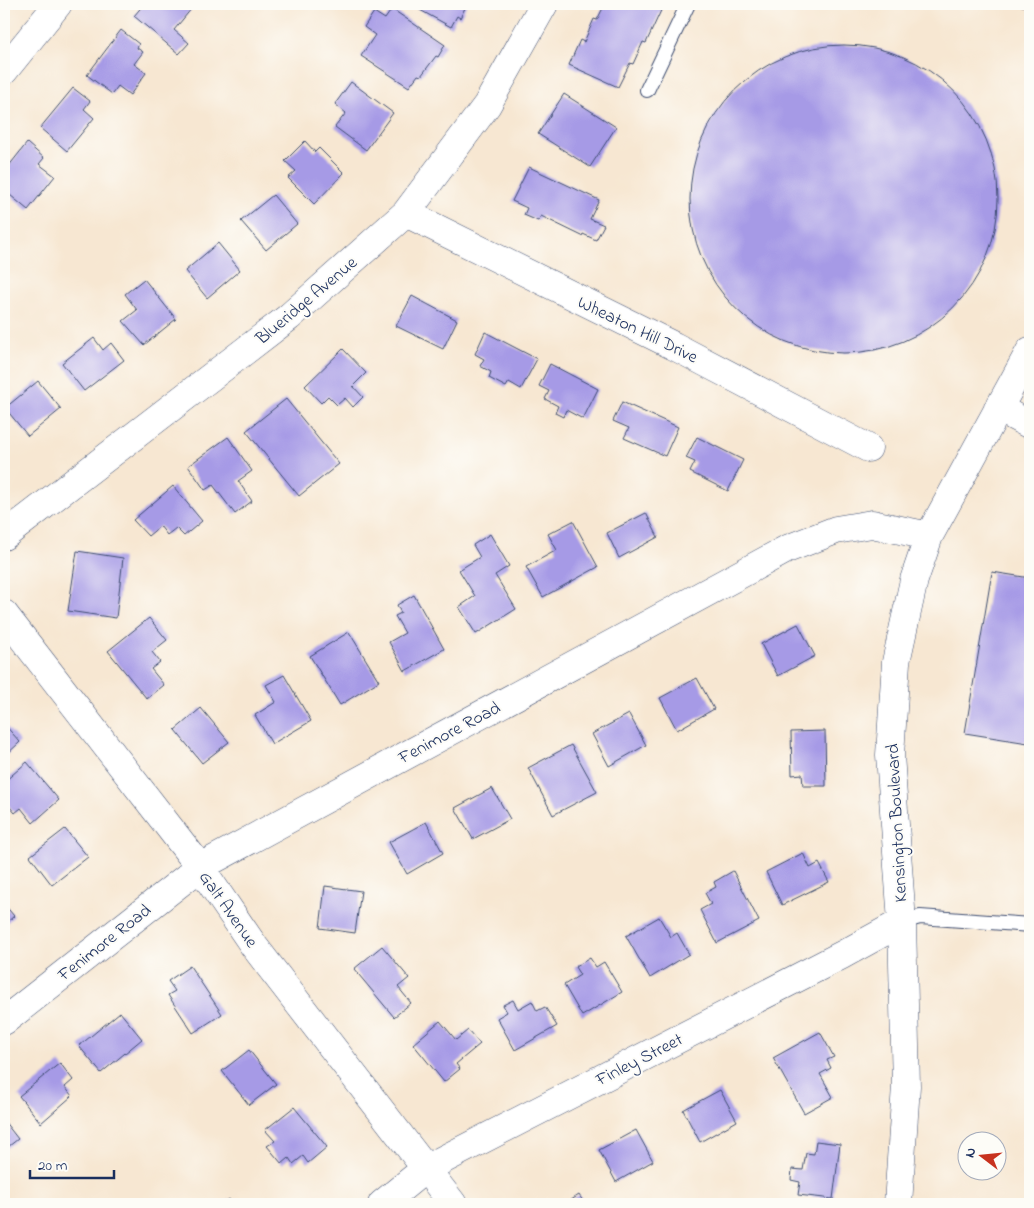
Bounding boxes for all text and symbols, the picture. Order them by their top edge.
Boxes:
street label: Blueridge Avenue [250,251,365,353]
street label: Wheaton Hill Drive [573,290,702,372]
street label: Fenimore Road [393,696,506,772]
street label: Kensington Boulevard [881,743,916,903]
street label: Galt Avenue [191,866,264,955]
street label: Fenimore Road [52,899,158,989]
street label: Finley Street [591,1028,688,1094]
north arrow [956,1130,1006,1180]
text: N [960,1145,982,1160]
scale bar [30,1148,114,1180]
text: 20 m [38,1155,68,1177]

